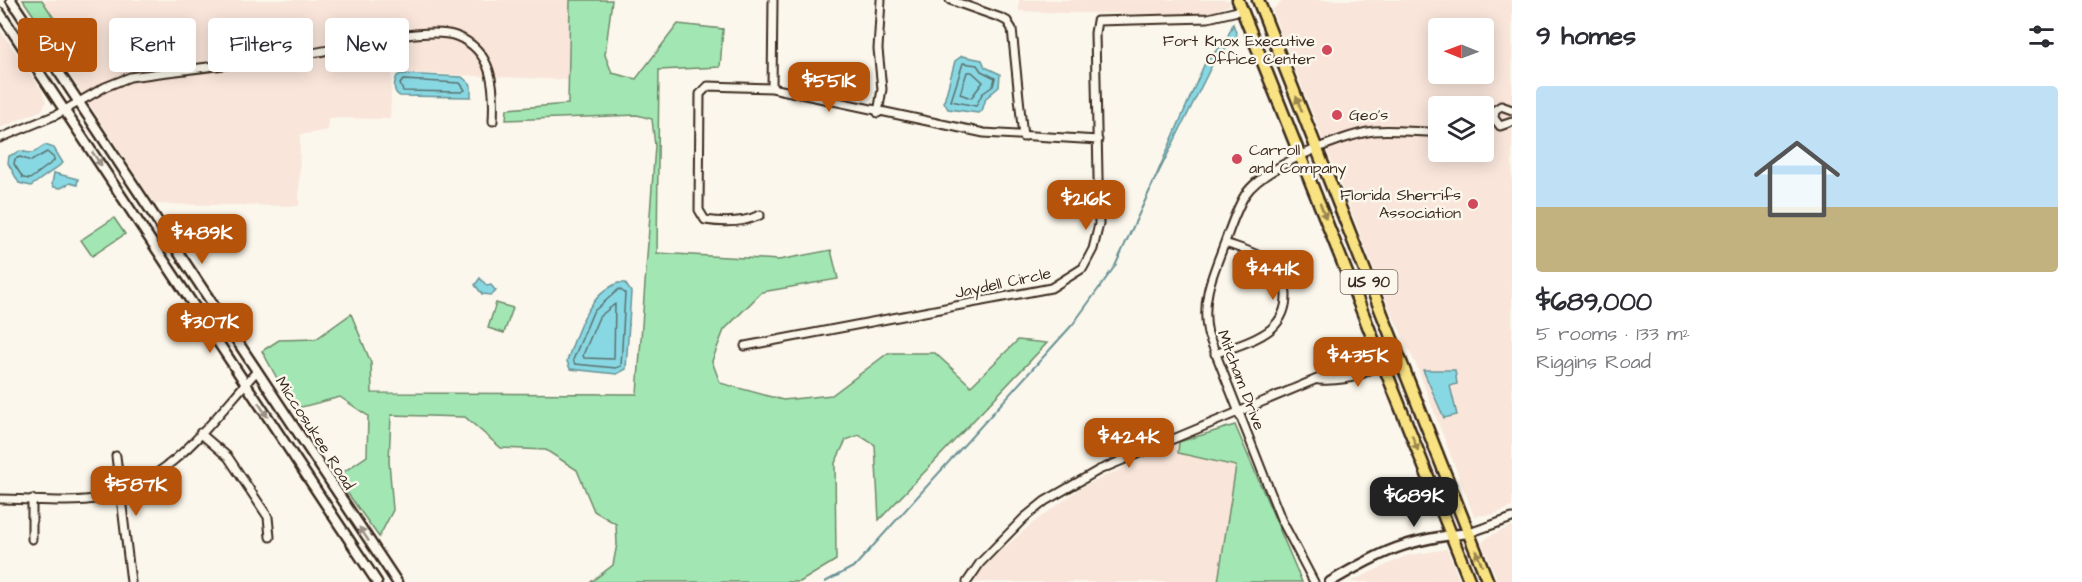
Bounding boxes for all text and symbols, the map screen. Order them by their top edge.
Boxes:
chip: Buy [18,18,97,72]
chip: Rent [109,18,196,72]
chip: Filters [208,18,313,72]
chip: New [325,18,409,72]
north arrow [1428,18,1494,84]
map controls [1428,18,1494,162]
text: 9 homes [1536,18,1636,54]
icon: filters [2025,20,2058,53]
place label: Fort Knox Executive Office Center [1163,30,1315,70]
marker: Fort Knox Executive Office Center [1320,43,1334,57]
pin: $551K [787,62,871,113]
text: $551K [802,67,856,95]
one-way arrow [1294,95,1304,113]
button: layers [1428,96,1494,162]
place label: Geo's [1349,104,1388,126]
marker: Geo's [1330,108,1344,122]
icon: home [1743,125,1851,233]
place label: Carroll and Company [1249,139,1347,180]
one-way arrow [91,151,103,167]
marker: Carroll and Company [1230,152,1244,166]
pin: $216K [1044,180,1128,231]
place label: Florida Sherrifs Association [1340,184,1461,224]
text: $216K [1061,185,1111,213]
marker: Florida Sherrifs Association [1466,197,1480,211]
one-way arrow [1319,202,1328,220]
pin: $489K [160,214,244,265]
text: $489K [171,219,233,247]
pin: $441K [1231,250,1315,301]
text: $441K [1246,255,1300,283]
street label: Jaydell Circle [953,262,1054,305]
road number: US 90 [1340,270,1398,294]
text: $689,000 [1536,284,1652,320]
pin: $307K [168,303,252,354]
text: $307K [181,308,239,336]
text: 5 rooms · 133 m² [1536,320,1690,348]
street label: Mitcham Drive [1212,327,1270,434]
pin: $435K [1316,337,1400,388]
text: $435K [1327,342,1389,370]
text: Riggins Road [1536,348,1651,376]
street label: Miccosukee Road [270,372,360,494]
one-way arrow [257,401,268,418]
pin: $424K [1087,418,1171,469]
text: $424K [1098,423,1160,451]
one-way arrow [1410,435,1420,453]
pin: $587K [94,466,178,517]
text: $587K [105,471,167,499]
pin: $689K [1372,477,1456,528]
text: $689K [1384,482,1444,510]
one-way arrow [358,525,369,542]
one-way arrow [1474,548,1484,566]

